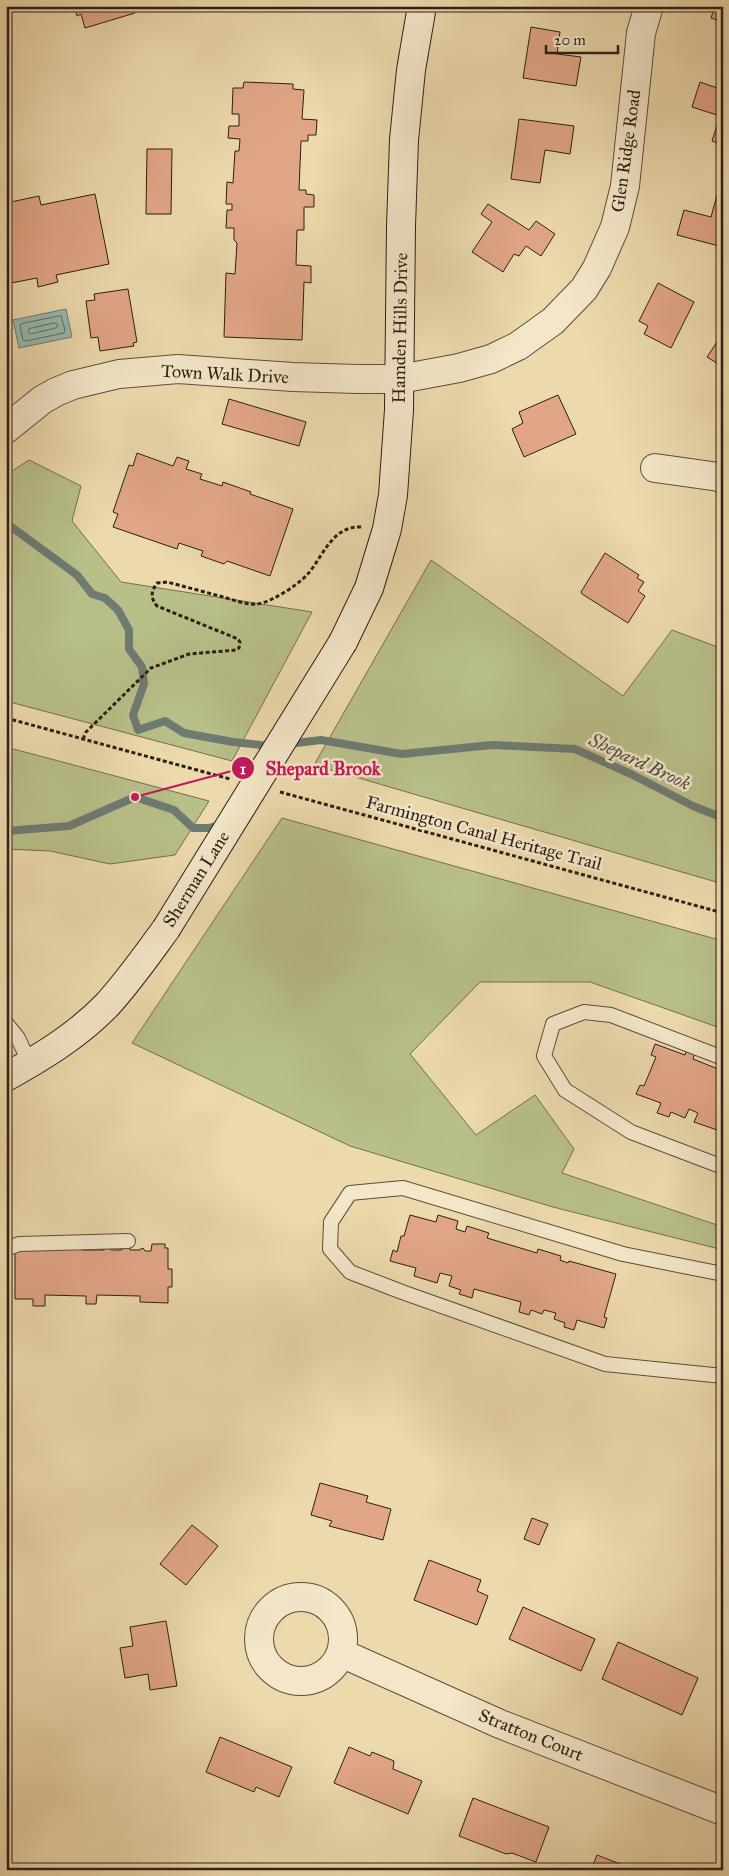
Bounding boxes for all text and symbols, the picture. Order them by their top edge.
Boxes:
scale bar [546,22,619,54]
text: 20 m [554,31,586,49]
street label: Glen Ridge Road [606,88,646,214]
street label: Hamden Hills Drive [388,252,412,404]
street label: Town Walk Drive [161,360,289,388]
water label: Shepard Brook [584,727,695,796]
callout: Shepard Brook [231,751,391,785]
text: Shepard Brook [265,757,382,781]
text: 1 [240,760,246,778]
street label: Farmington Canal Heritage Trail [363,791,604,876]
street label: Sherman Lane [158,827,234,931]
street label: Stratton Court [475,1704,587,1766]

